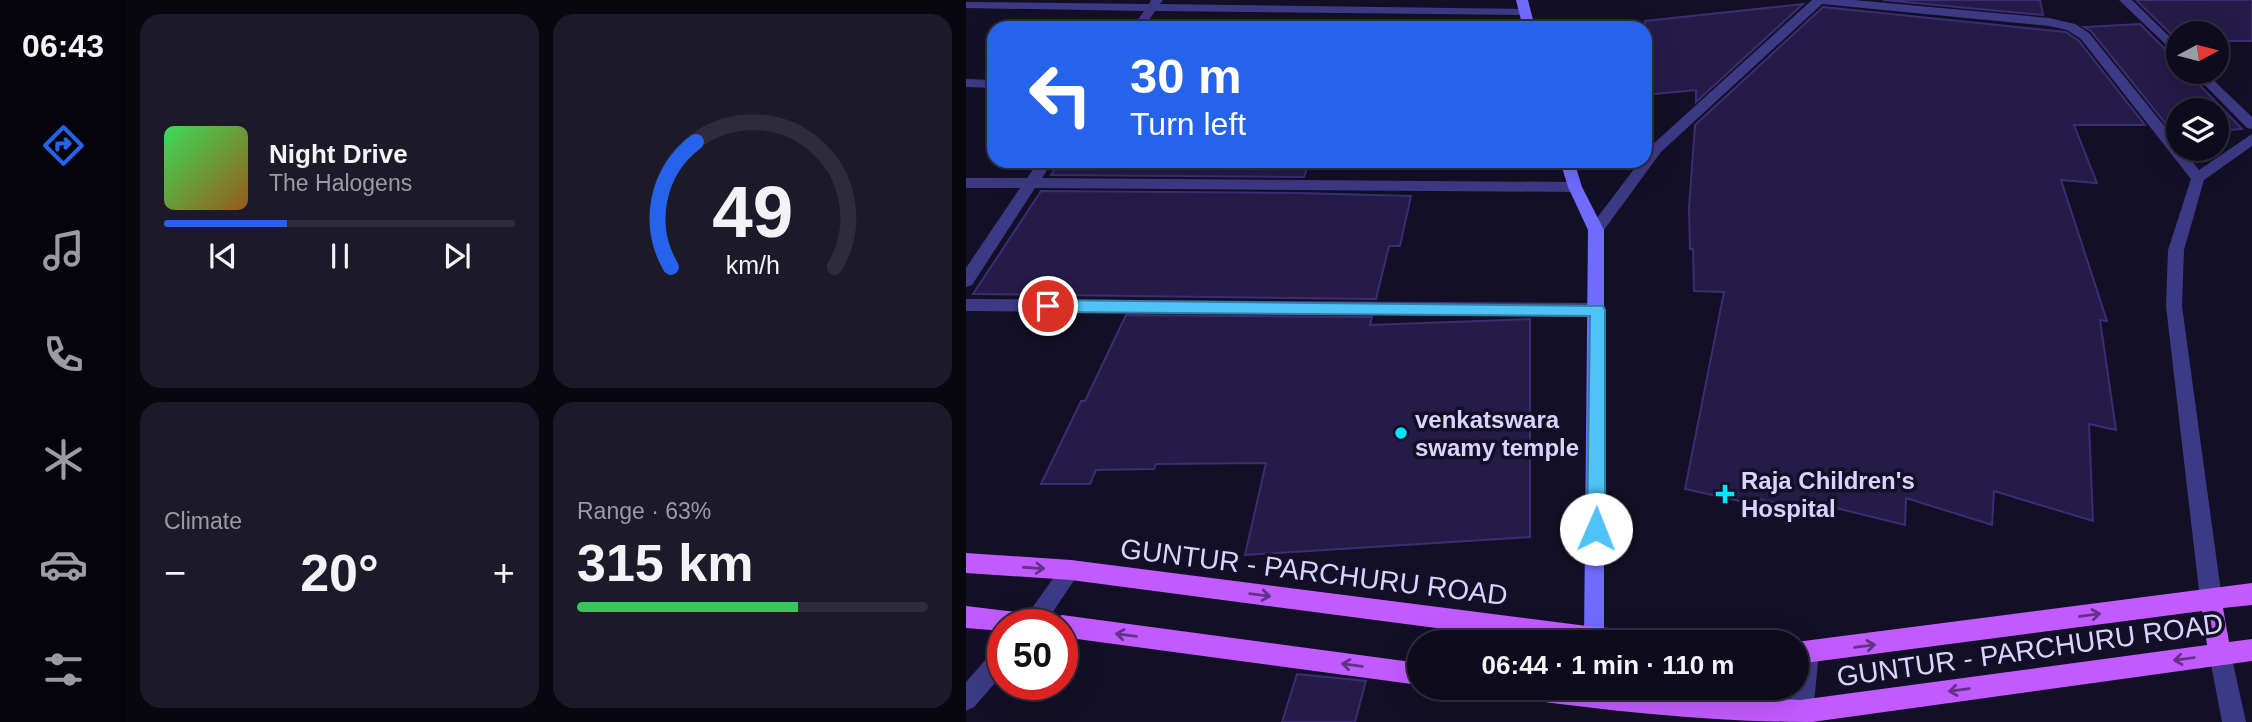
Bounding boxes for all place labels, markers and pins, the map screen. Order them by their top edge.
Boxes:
pin [1018,276,1078,336]
place label: venkatswara swamy temple [1415,406,1579,461]
marker: venkatswara swamy temple [1393,425,1409,441]
place label: Raja Children's Hospital [1741,467,1915,522]
marker: Raja Children's Hospital [1715,484,1735,504]

